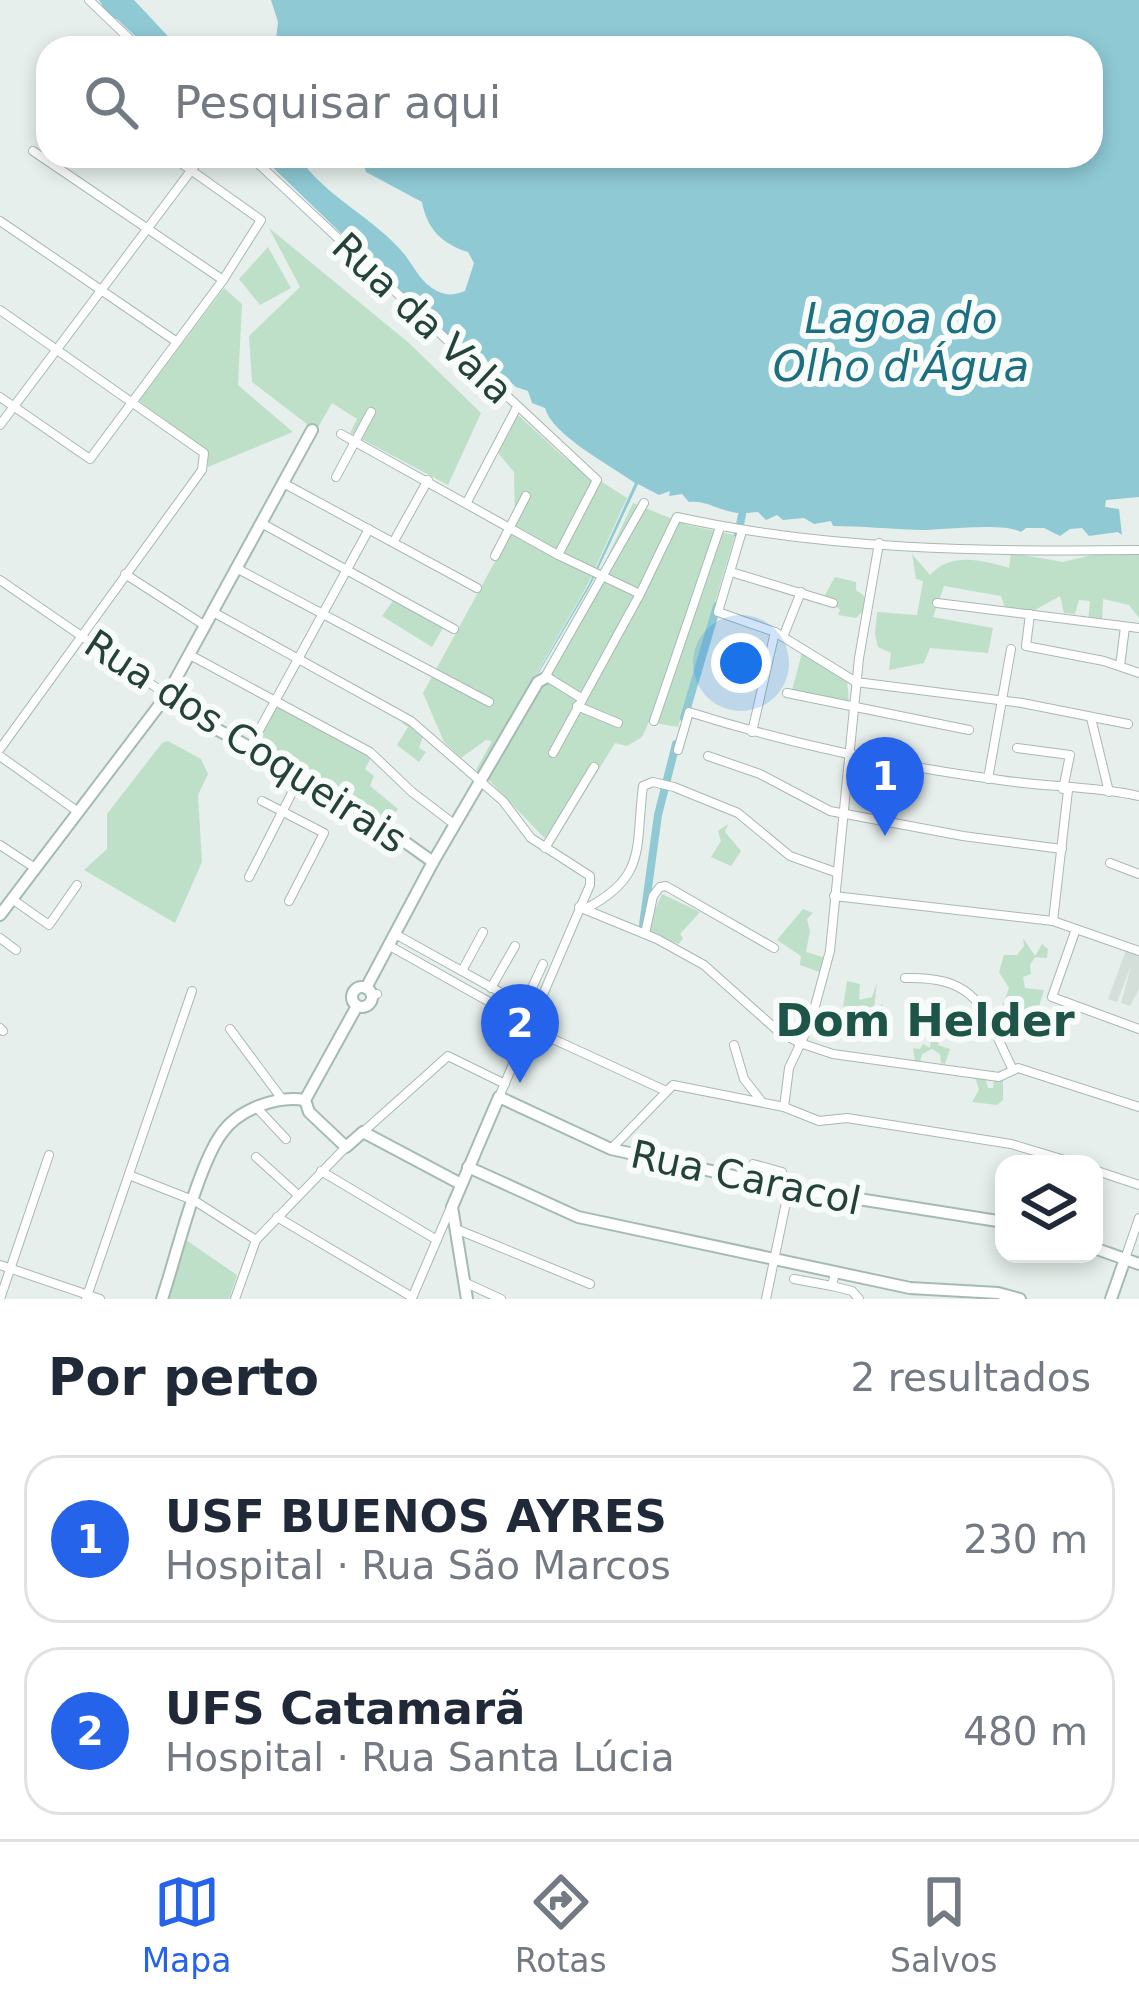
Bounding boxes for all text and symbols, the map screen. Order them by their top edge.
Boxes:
search box [36,36,1103,168]
icon: search [78,69,144,135]
text: Pesquisar aqui [174,76,501,129]
street label: Rua da Vala [323,224,522,413]
water label: Lagoa do Olho d'Água [773,294,1029,391]
street label: Rua dos Coqueirais [77,621,415,862]
your location [711,633,771,693]
pin: 1 [846,737,924,836]
pin: 2 [481,984,559,1083]
district label: Dom Helder [775,994,1075,1047]
street label: Rua Caracol [627,1131,865,1224]
map controls [995,1155,1103,1263]
button: layers [995,1155,1103,1263]
text: Por perto [48,1348,319,1407]
text: 2 resultados [851,1355,1091,1400]
text: USF BUENOS AYRES [165,1490,667,1543]
text: 1 [76,1517,104,1562]
text: 230 m [963,1517,1088,1562]
text: Hospital · Rua São Marcos [165,1543,671,1588]
text: UFS Catamarã [165,1682,525,1735]
text: 2 [76,1709,104,1754]
text: 480 m [963,1709,1088,1754]
text: Hospital · Rua Santa Lúcia [165,1735,675,1780]
tab: Mapa [142,1869,232,1980]
tab: Rotas [515,1869,607,1980]
tab: Salvos [890,1869,997,1980]

